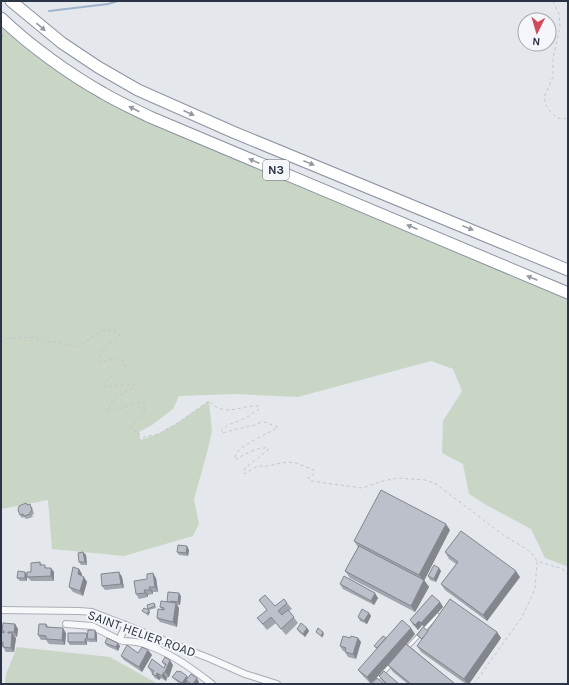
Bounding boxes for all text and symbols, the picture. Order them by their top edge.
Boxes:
north arrow [517,12,557,52]
one-way arrow [35,22,46,31]
text: N [532,35,541,48]
one-way arrow [129,106,140,112]
one-way arrow [183,110,195,116]
one-way arrow [247,157,259,163]
road number: N3 [263,160,289,180]
one-way arrow [303,160,314,166]
one-way arrow [407,224,418,230]
one-way arrow [462,226,474,232]
one-way arrow [526,274,538,280]
street label: SAINT HELIER ROAD [86,607,198,660]

